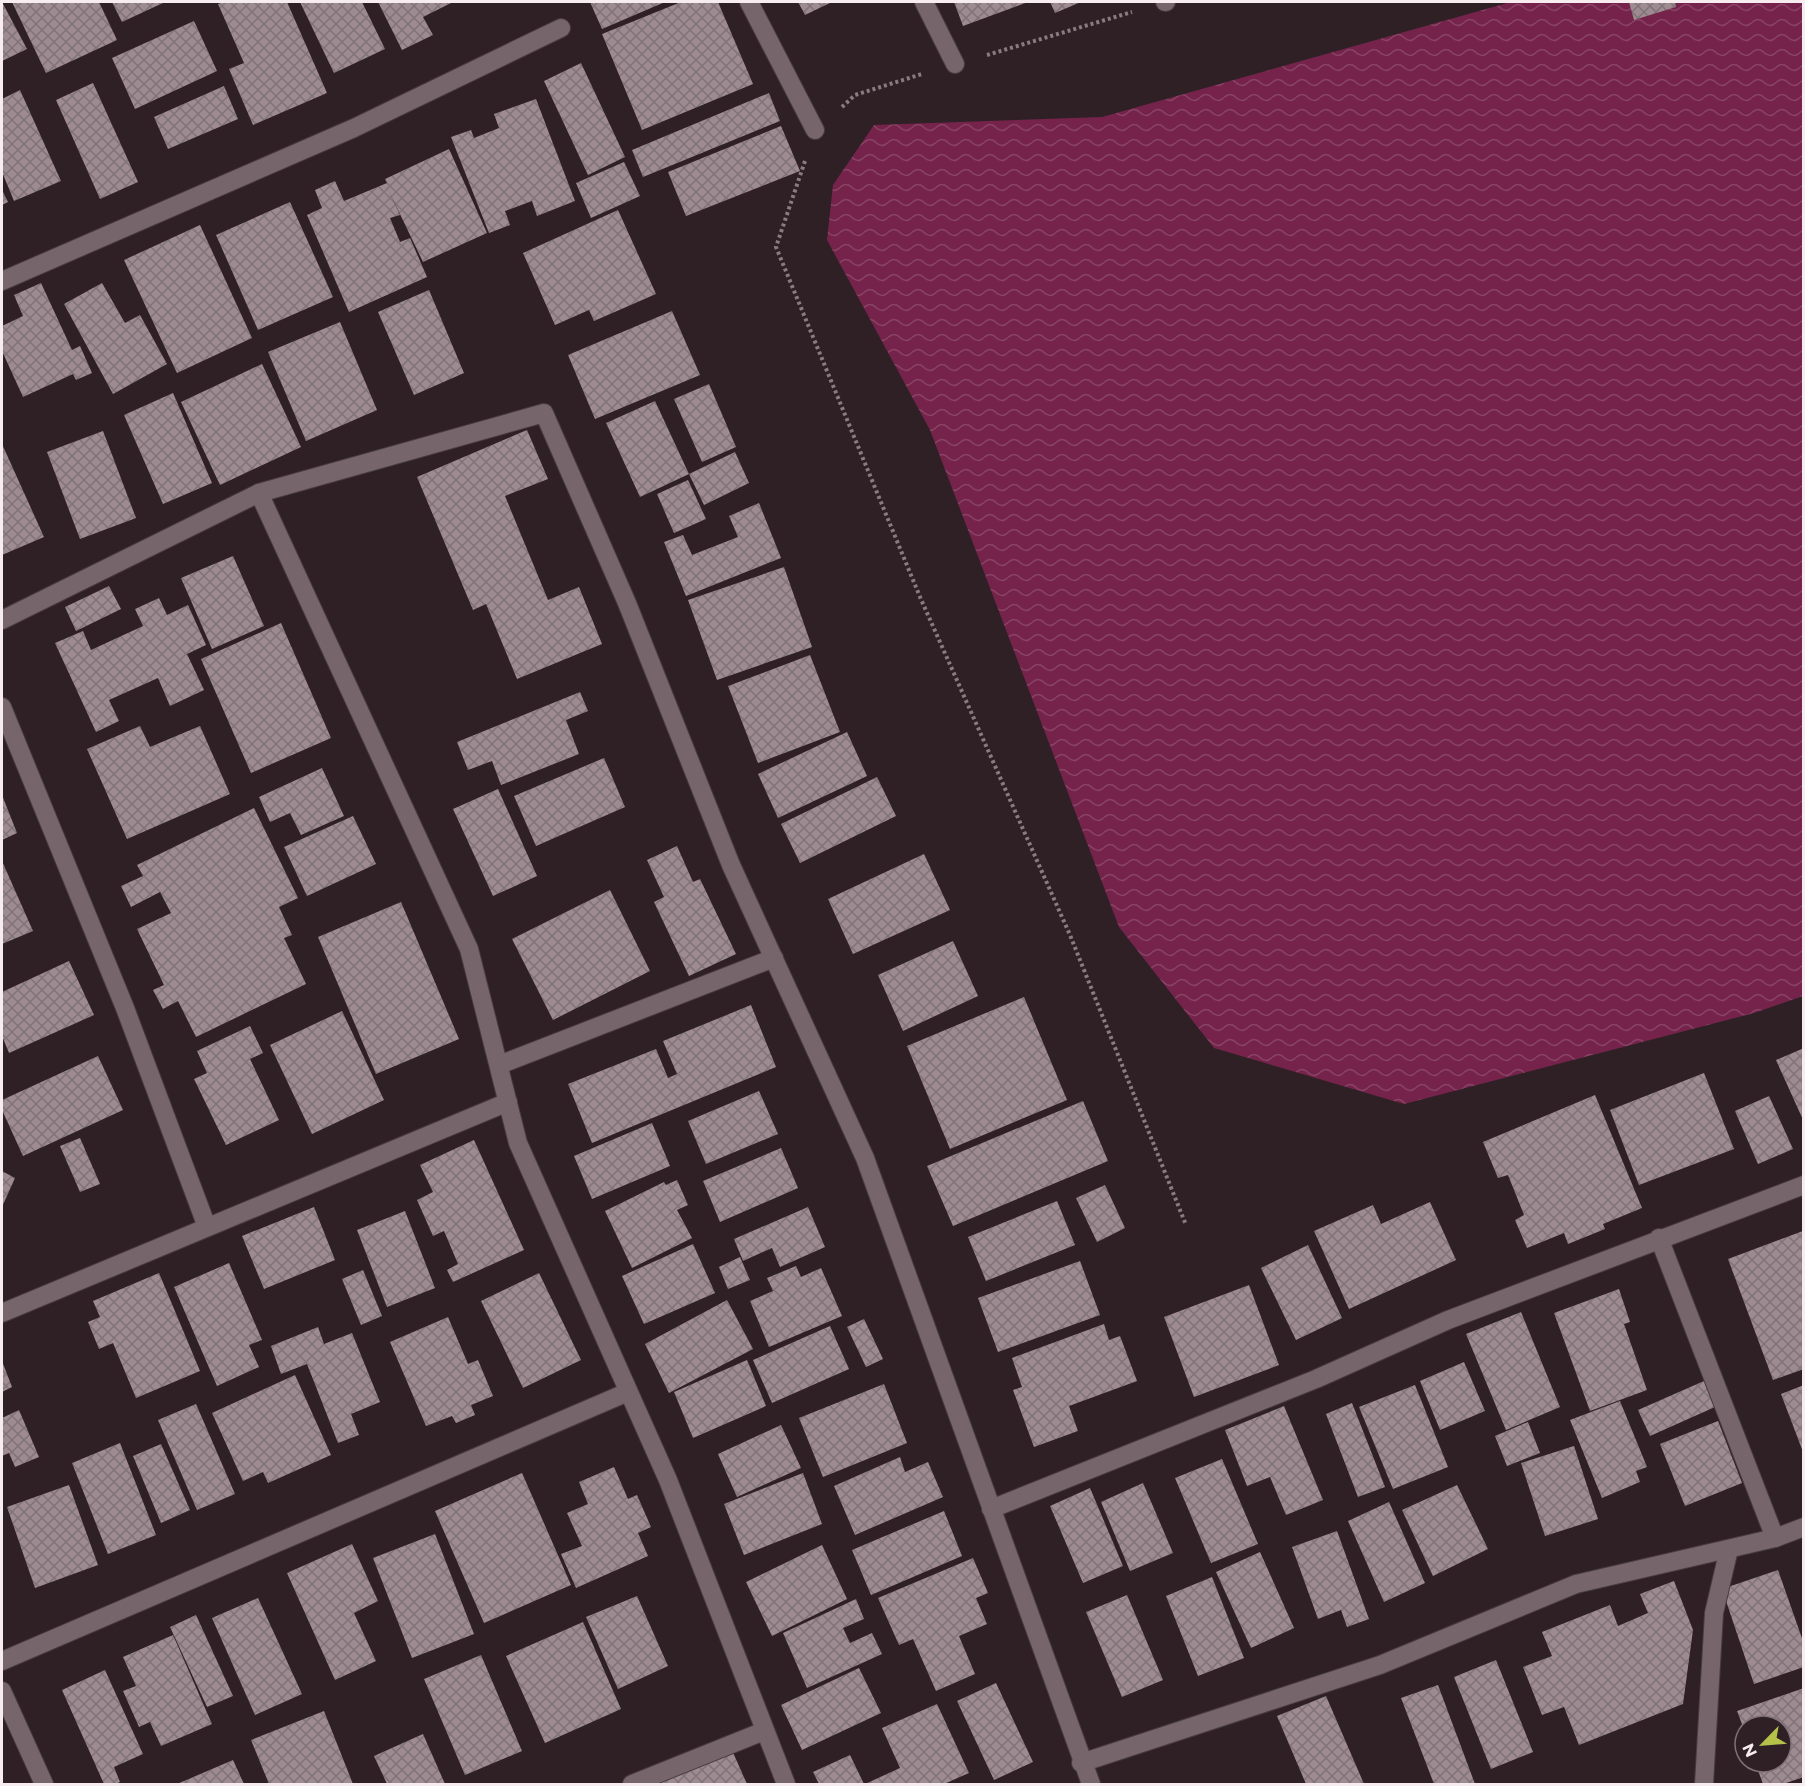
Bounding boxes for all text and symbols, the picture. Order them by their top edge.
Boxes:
north arrow [1733,1714,1793,1774]
text: N [1739,1740,1761,1760]

